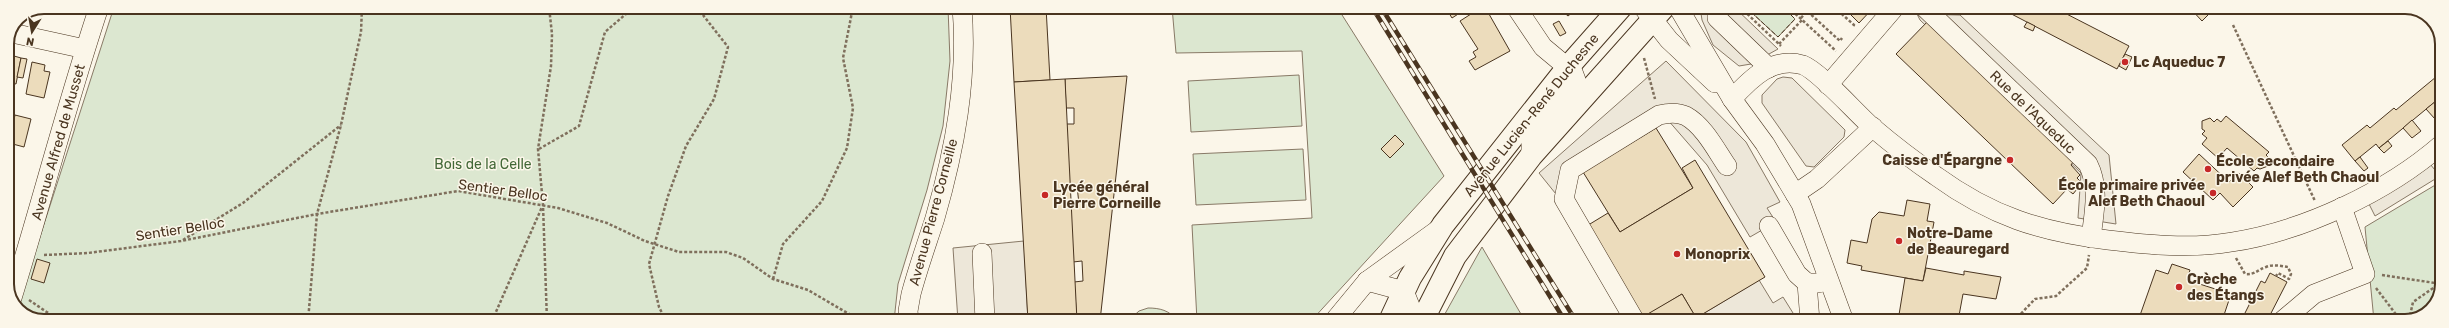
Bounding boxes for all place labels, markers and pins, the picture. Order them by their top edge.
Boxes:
place label: Lc Aqueduc 7 [2133,54,2225,71]
marker: Lc Aqueduc 7 [2120,57,2130,67]
place label: Caisse d'Épargne [1882,151,2002,169]
place label: École secondaire privée Alef Beth Chaoul [2216,152,2379,186]
marker: Caisse d'Épargne [2005,155,2015,165]
marker: École secondaire privée Alef Beth Chaoul [2203,164,2213,174]
place label: École primaire privée Alef Beth Chaoul [2058,176,2205,210]
place label: Lycée général Pierre Corneille [1053,179,1161,212]
marker: École primaire privée Alef Beth Chaoul [2208,188,2218,198]
marker: Lycée général Pierre Corneille [1040,190,1050,200]
place label: Notre-Dame de Beauregard [1907,225,2010,258]
marker: Notre-Dame de Beauregard [1894,236,1904,246]
place label: Monoprix [1685,246,1751,263]
marker: Monoprix [1672,249,1682,259]
place label: Crèche des Étangs [2187,271,2264,304]
marker: Crèche des Étangs [2174,282,2184,292]

